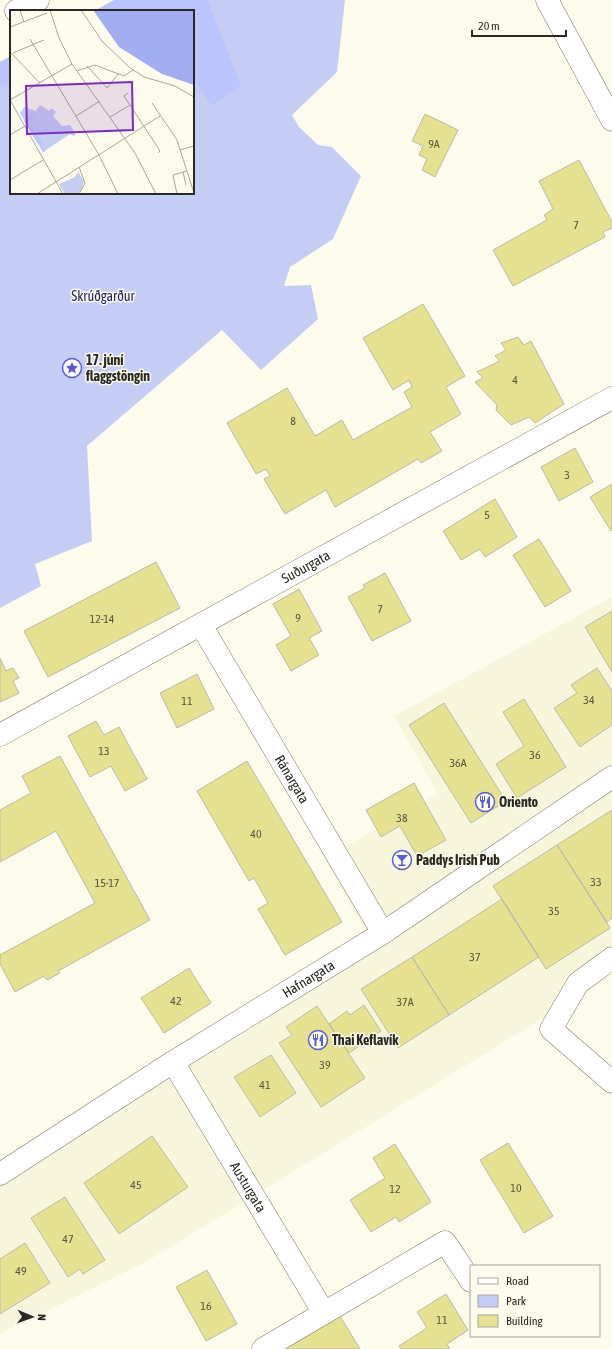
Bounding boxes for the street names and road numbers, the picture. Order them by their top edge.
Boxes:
street label: Suðurgata [279,547,333,586]
street label: Ránargata [272,752,313,806]
street label: Hafnargata [279,957,337,1001]
street label: Austurgata [227,1159,270,1215]

